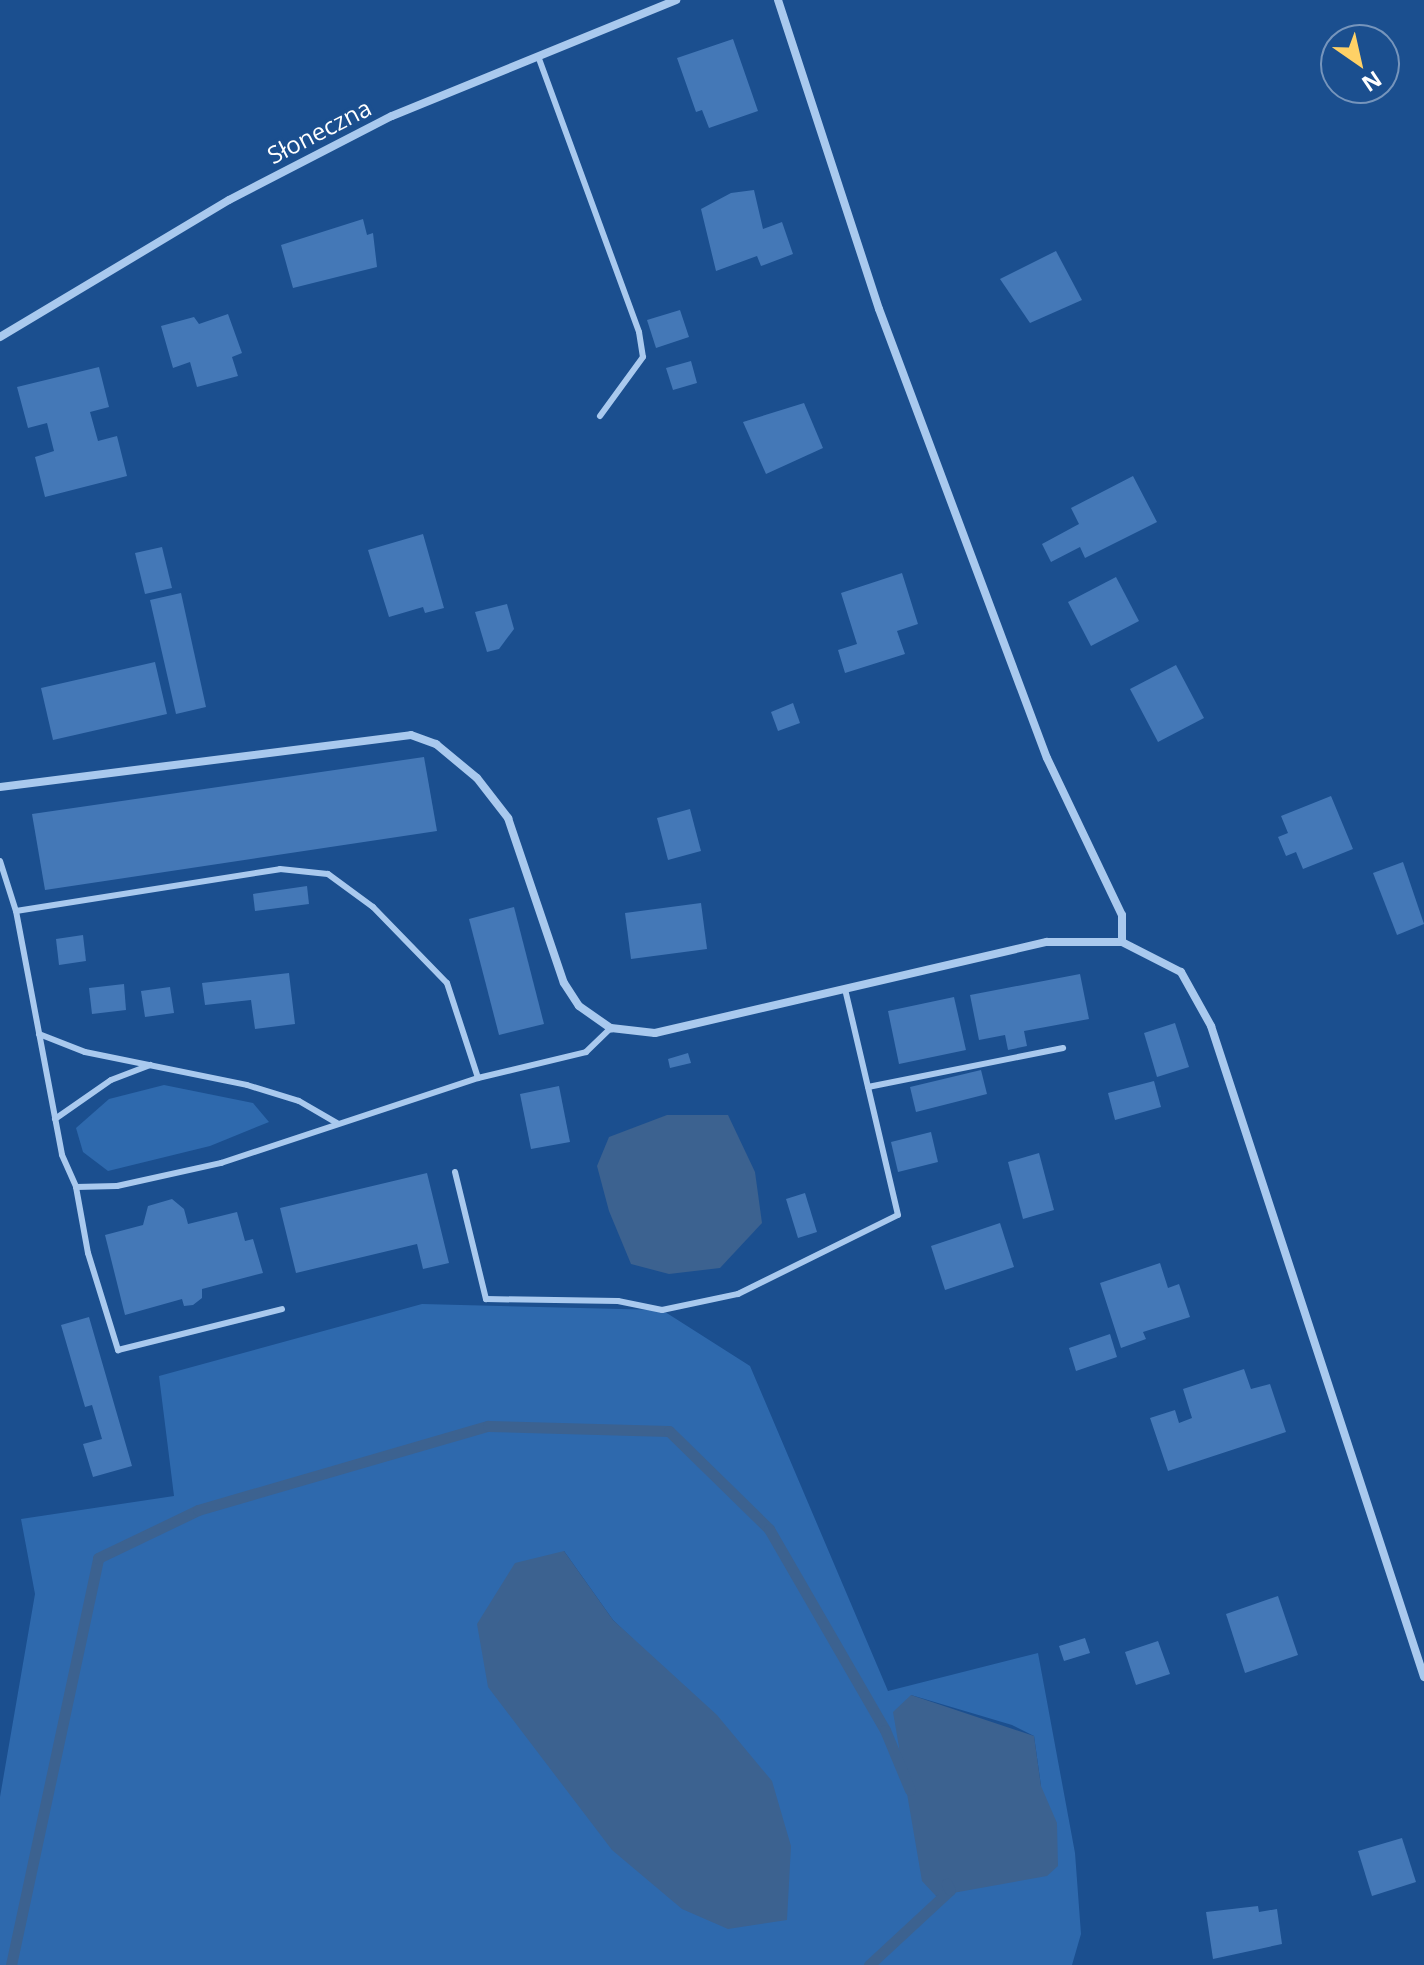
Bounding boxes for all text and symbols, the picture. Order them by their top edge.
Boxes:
north arrow [1320,24,1400,104]
text: N [1357,65,1388,100]
street label: Słoneczna [262,93,376,169]

